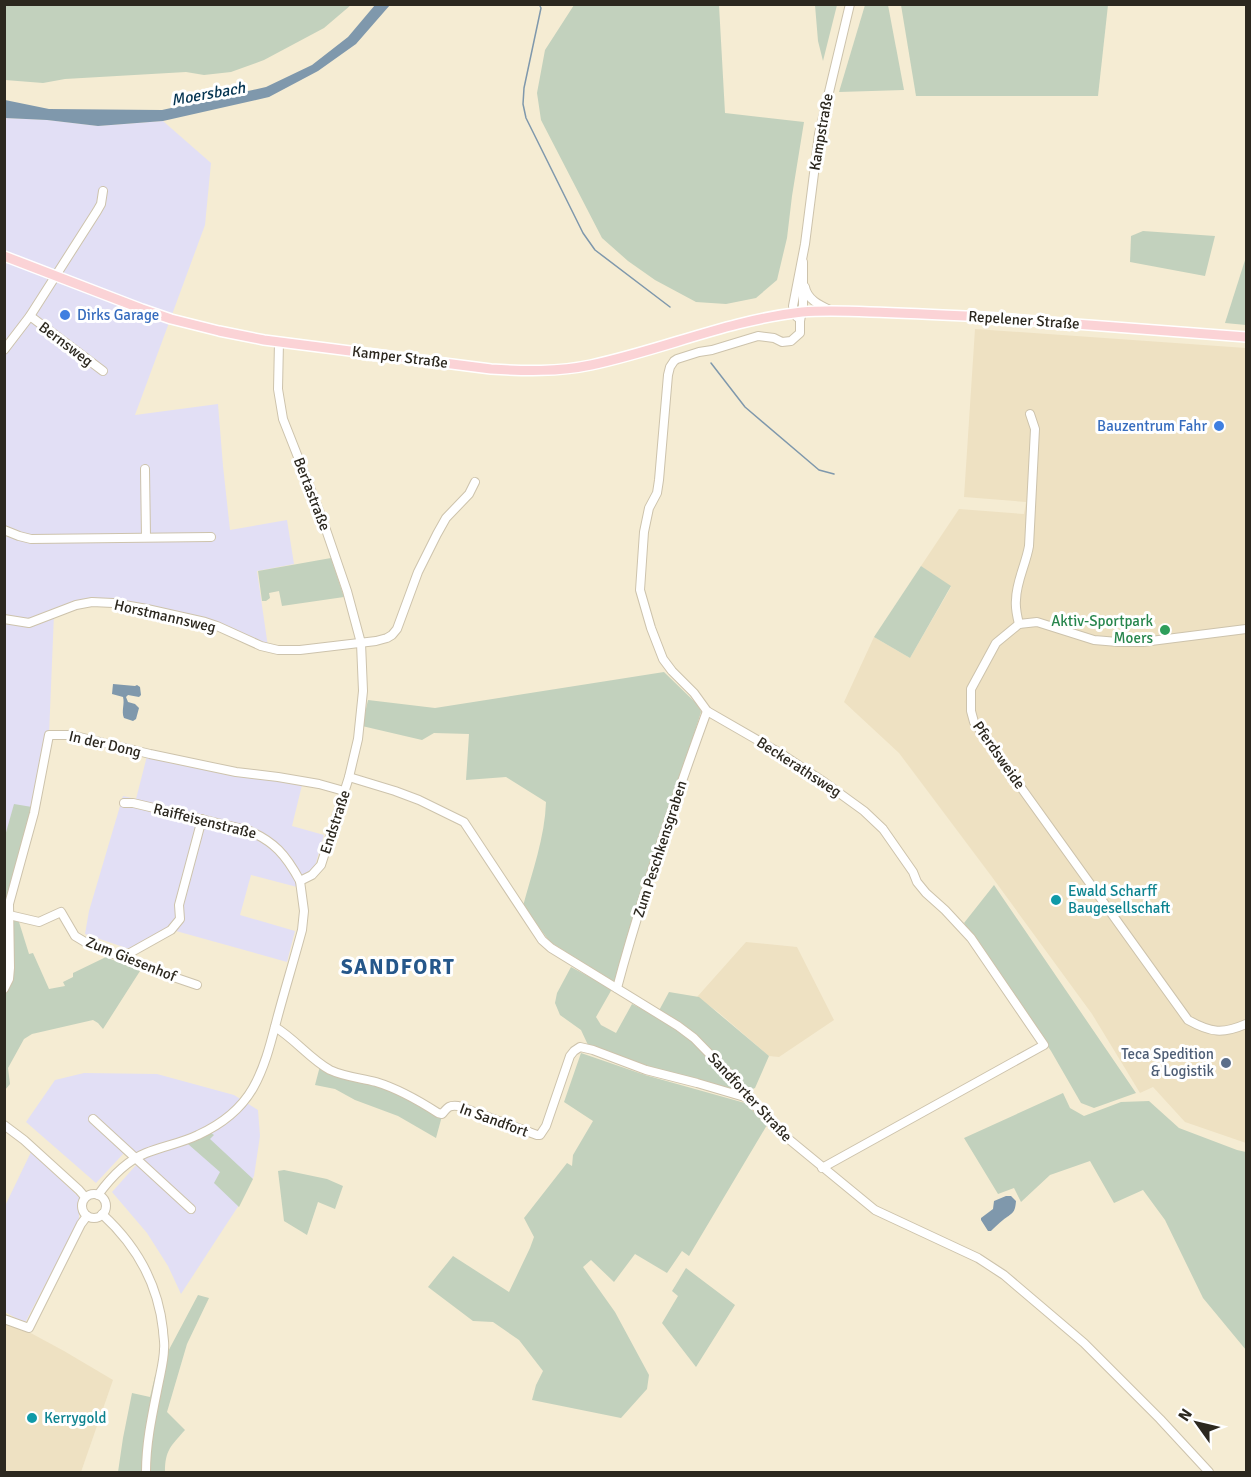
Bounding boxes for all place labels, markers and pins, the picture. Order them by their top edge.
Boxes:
place label: Dirks Garage [77,306,159,324]
marker: Dirks Garage [58,308,72,322]
place label: Bauzentrum Fahr [1097,417,1207,435]
marker: Bauzentrum Fahr [1212,419,1226,433]
place label: Aktiv-Sportpark Moers [1051,612,1153,647]
marker: Aktiv-Sportpark Moers [1158,623,1172,637]
place label: Ewald Scharff Baugesellschaft [1068,882,1170,917]
marker: Ewald Scharff Baugesellschaft [1049,893,1063,907]
place label: Teca Spedition & Logistik [1121,1045,1214,1080]
marker: Teca Spedition & Logistik [1219,1056,1233,1070]
place label: Kerrygold [44,1409,107,1427]
marker: Kerrygold [25,1411,39,1425]

